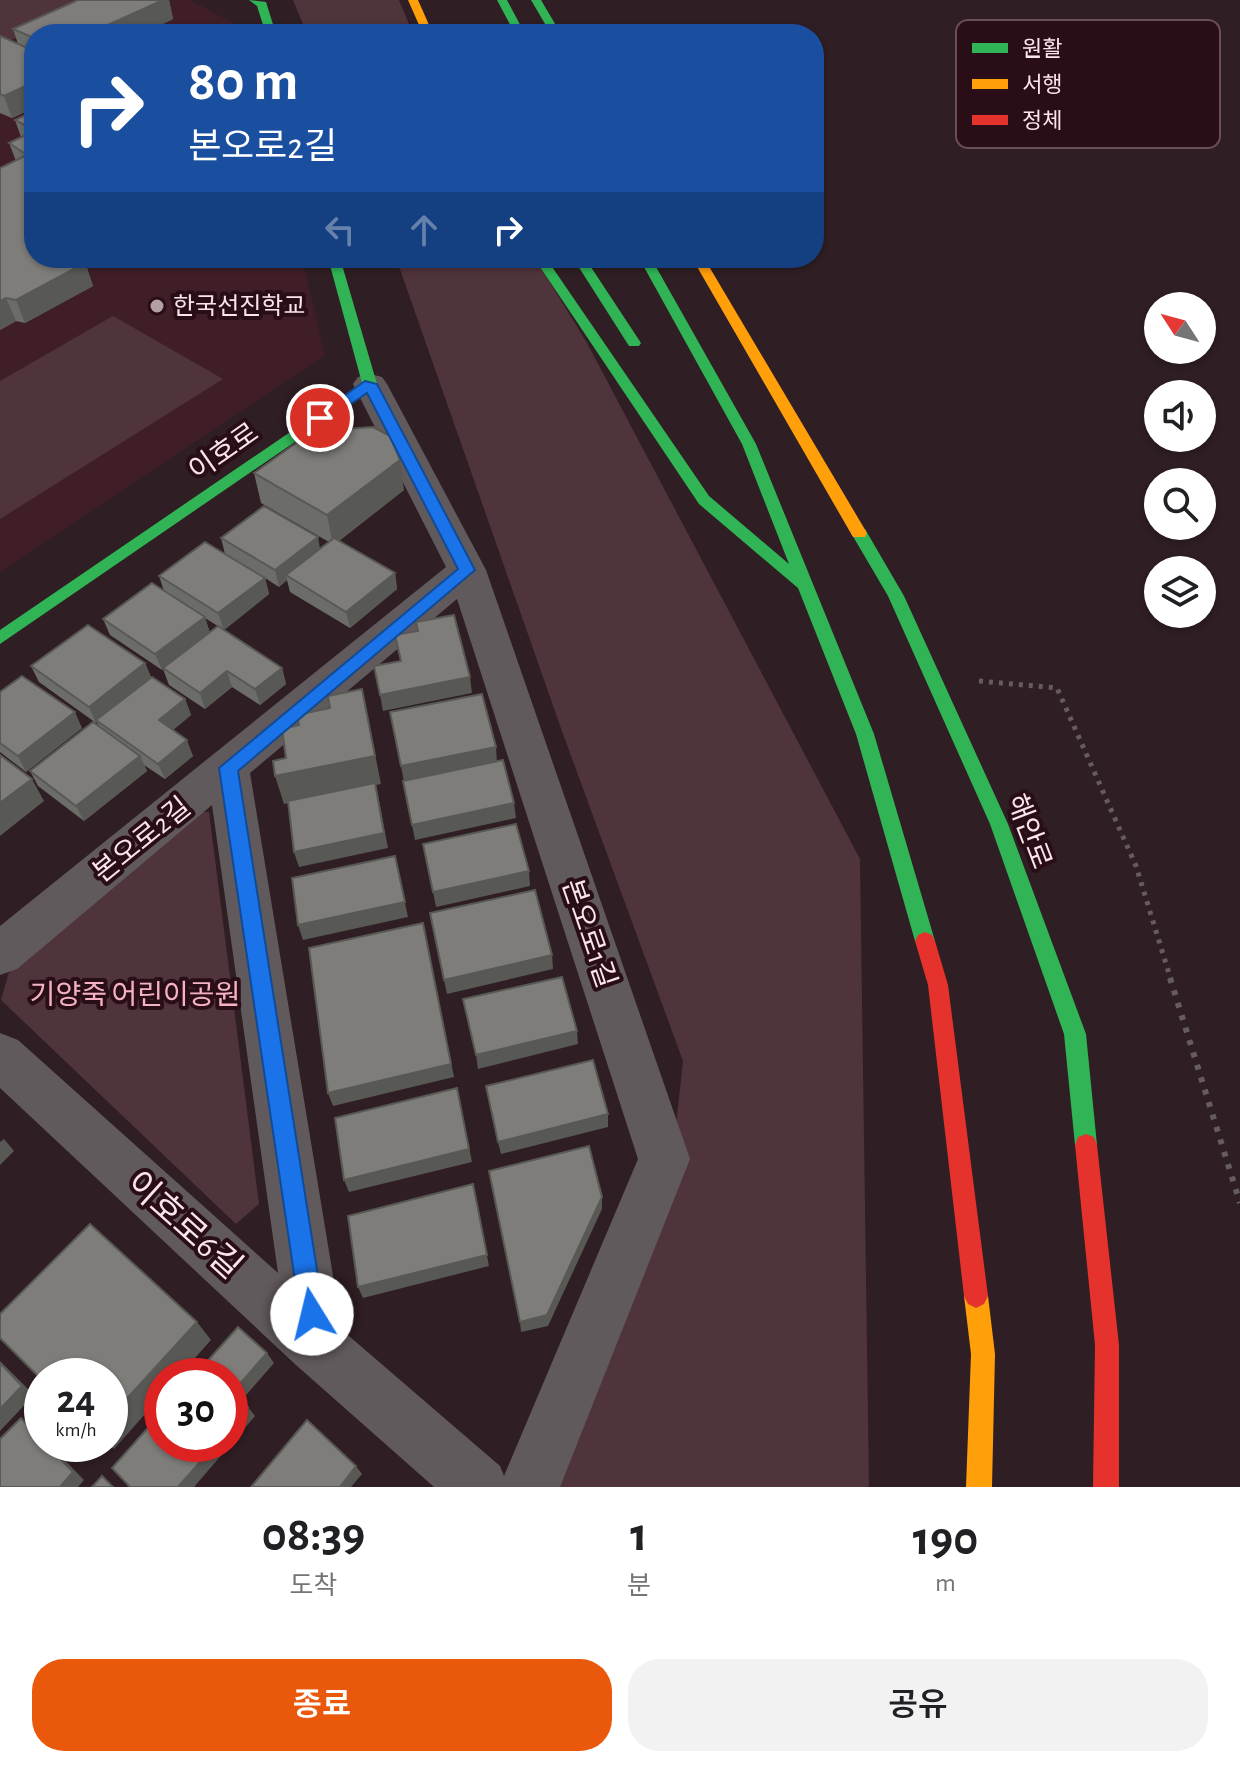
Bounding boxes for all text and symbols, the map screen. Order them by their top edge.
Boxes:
legend [956,20,1220,148]
text: 원활 [1022,37,1062,60]
text: 80 m [188,54,298,110]
icon: right [56,56,160,160]
text: 서행 [1022,73,1062,96]
text: 정체 [1022,109,1062,132]
text: 본오로2길 [188,129,337,165]
icon: left [318,208,362,252]
icon: ahead [402,208,446,252]
icon: right [486,208,530,252]
north arrow [1144,292,1216,364]
map controls [1144,292,1216,628]
place label: 한국선진학교 [173,293,305,319]
marker: 한국선진학교 [148,297,166,315]
button: sound [1144,380,1216,452]
pin [286,384,354,452]
icon: arrive [298,396,342,440]
street label: 이호로 [183,417,264,486]
button: search [1144,468,1216,540]
button: layers [1144,556,1216,628]
street label: 해안로 [1001,790,1057,873]
street label: 본오로2길 [87,792,196,888]
street label: 본오로1길 [557,875,622,991]
park label: 기양죽 어린이공원 [30,980,240,1010]
street label: 이호로6길 [120,1164,249,1285]
position arrow [270,1272,354,1356]
speed limit sign: 30 [144,1358,248,1462]
text: 24 [57,1380,95,1420]
text: km/h [55,1420,97,1440]
text: 08:39 [262,1512,365,1560]
text: 1 [630,1512,648,1560]
text: 190 [913,1516,978,1564]
text: m [935,1570,956,1596]
text: 도착 [290,1573,337,1599]
text: 분 [627,1573,651,1599]
button: 종료 [32,1659,612,1751]
button: 공유 [628,1659,1208,1751]

